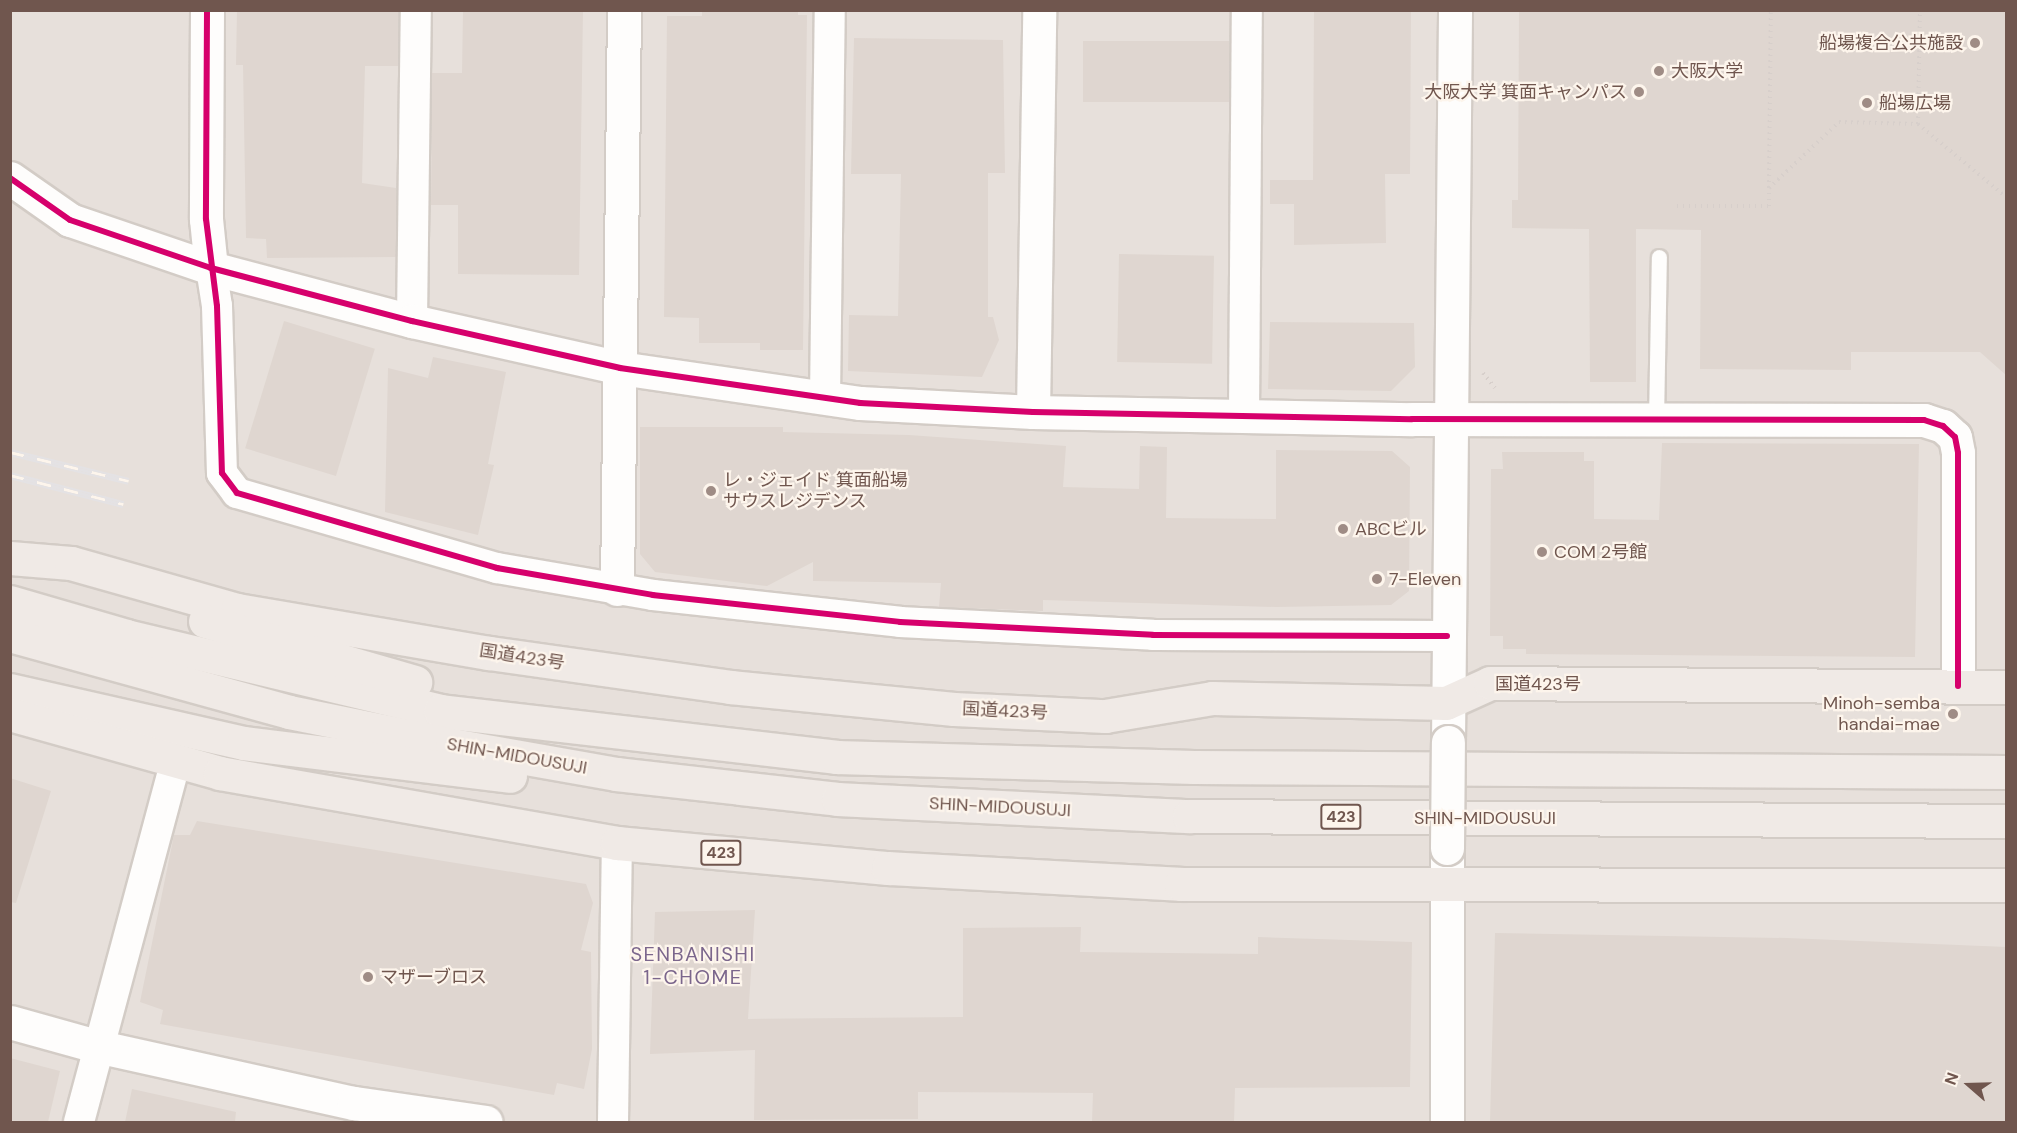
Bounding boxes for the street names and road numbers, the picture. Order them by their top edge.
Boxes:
street label: 国道423号 [478,640,566,674]
street label: 国道423号 [1495,673,1581,695]
street label: 国道423号 [962,698,1048,724]
street label: SHIN-MIDOUSUJI [445,733,589,779]
street label: SHIN-MIDOUSUJI [929,792,1071,822]
road number: 423 [1320,804,1362,830]
street label: SHIN-MIDOUSUJI [1414,807,1556,829]
road number: 423 [700,840,742,866]

